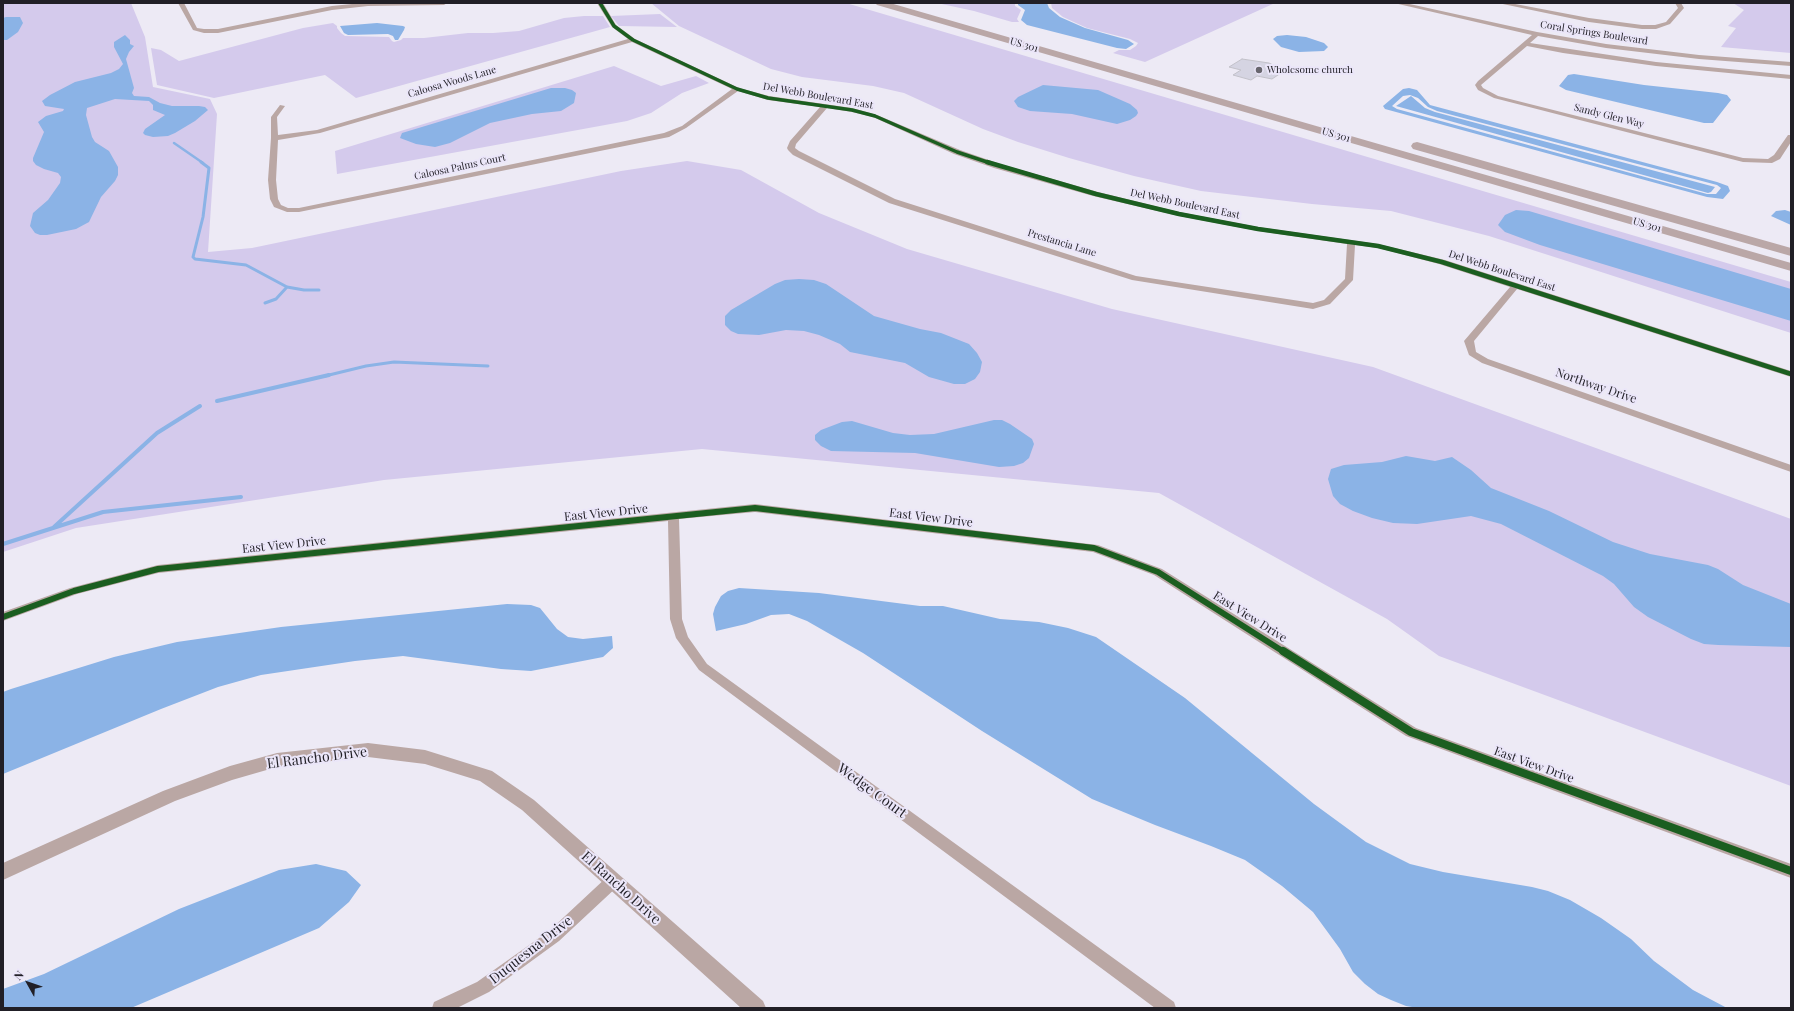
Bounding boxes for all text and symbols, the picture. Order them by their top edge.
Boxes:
street label: Coral Springs Boulevard [1539,19,1649,47]
street label: US 301 [1008,35,1040,55]
street label: Caloosa Woods Lane [406,64,498,100]
place label: Wholesome church [1267,64,1353,76]
marker: Wholesome church [1254,65,1264,75]
street label: Del Webb Boulevard East [762,80,874,112]
street label: Sandy Glen Way [1573,102,1645,130]
street label: US 301 [1320,125,1352,145]
street label: Caloosa Palms Court [413,151,507,183]
street label: Del Webb Boulevard East [1129,187,1241,221]
street label: US 301 [1631,215,1663,235]
street label: Prestancia Lane [1026,227,1098,259]
street label: Del Webb Boulevard East [1447,248,1557,294]
street label: Northway Drive [1554,365,1638,407]
street label: East View Drive [563,501,649,525]
street label: East View Drive [888,506,974,530]
street label: East View Drive [241,533,327,557]
street label: East View Drive [1210,589,1290,645]
street label: El Rancho Drive [266,744,368,772]
street label: East View Drive [1492,744,1576,786]
street label: Wedge Court [834,760,910,822]
street label: El Rancho Drive [578,848,664,928]
street label: Duquesna Drive [486,912,576,988]
north arrow [8,963,48,1003]
text: N [10,967,27,983]

